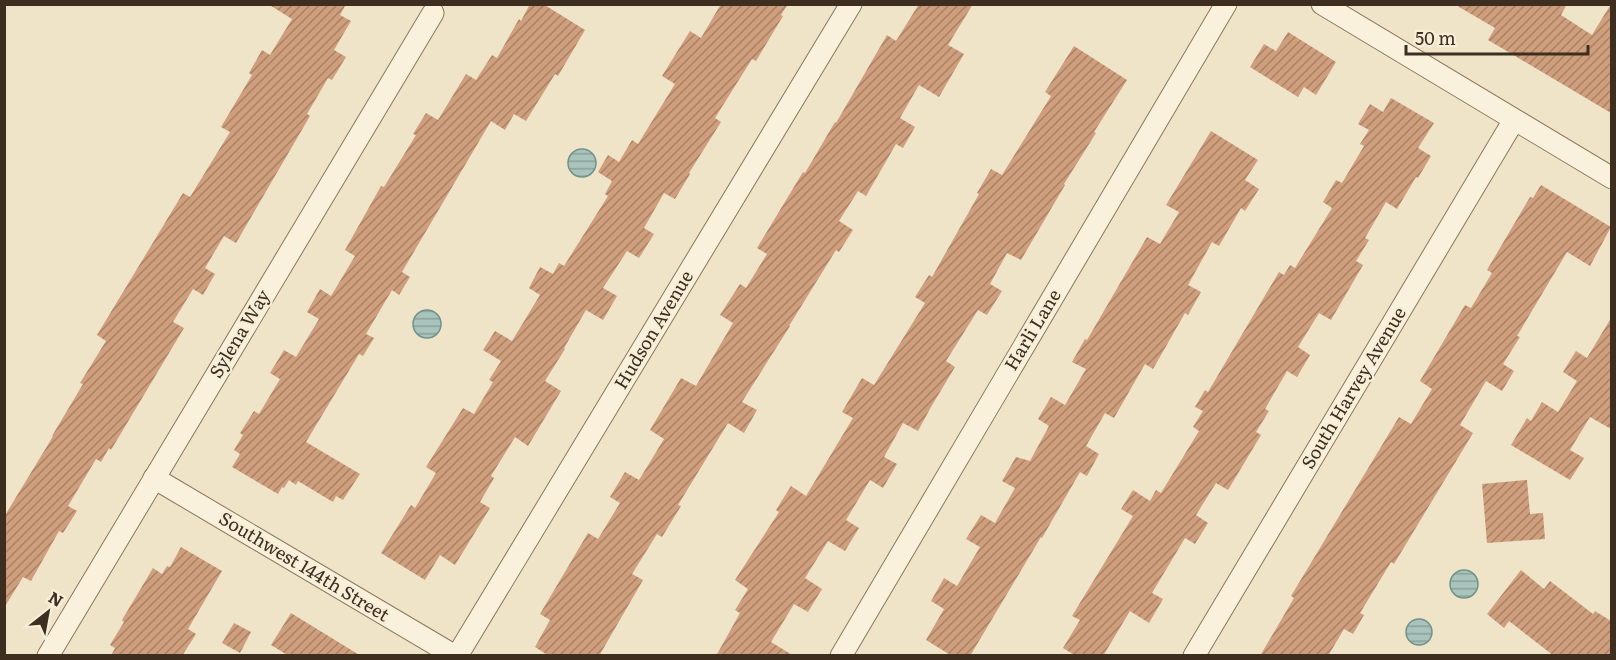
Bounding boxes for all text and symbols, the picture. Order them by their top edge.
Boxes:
scale bar [1406,18,1588,56]
text: 50 m [1415,24,1456,51]
street label: Hudson Avenue [607,265,699,394]
street label: Sylena Way [202,283,276,383]
street label: Harli Lane [997,283,1067,375]
street label: South Harvey Avenue [1294,301,1412,473]
street label: Southwest 144th Street [214,504,396,628]
north arrow [18,582,78,642]
text: N [44,585,68,612]

